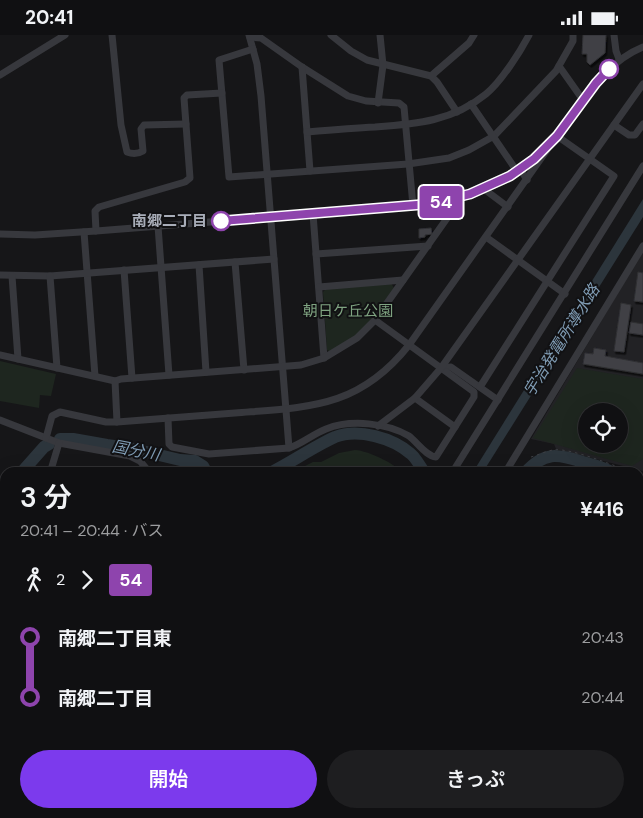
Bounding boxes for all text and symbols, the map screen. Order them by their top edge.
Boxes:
text: 20:41 [25,5,73,30]
unlabelled marker [599,59,619,79]
line badge: 54 [418,186,464,218]
text: 54 [430,190,452,214]
place label: 南郷二丁目 [132,211,207,231]
marker: 南郷二丁目 [211,211,231,231]
water label: 宇治発電所導水路 [519,279,605,400]
park label: 朝日ケ丘公園 [303,301,393,321]
map controls [578,403,628,453]
button: locate [578,403,628,453]
water label: 国分川 [110,436,163,466]
text: 3 分 [20,479,72,516]
text: ¥416 [580,497,624,522]
text: 20:41 – 20:44 · バス [20,520,164,541]
icon: walk [20,566,48,594]
icon: forward [73,566,101,594]
text: 54 [119,568,142,592]
text: 2 [56,569,65,590]
text: 南郷二丁目東 [58,626,172,651]
text: 20:43 [582,627,624,648]
text: 南郷二丁目 [58,686,153,711]
text: 20:44 [581,687,624,708]
button: 開始 [20,750,317,808]
button: きっぷ [327,750,624,808]

